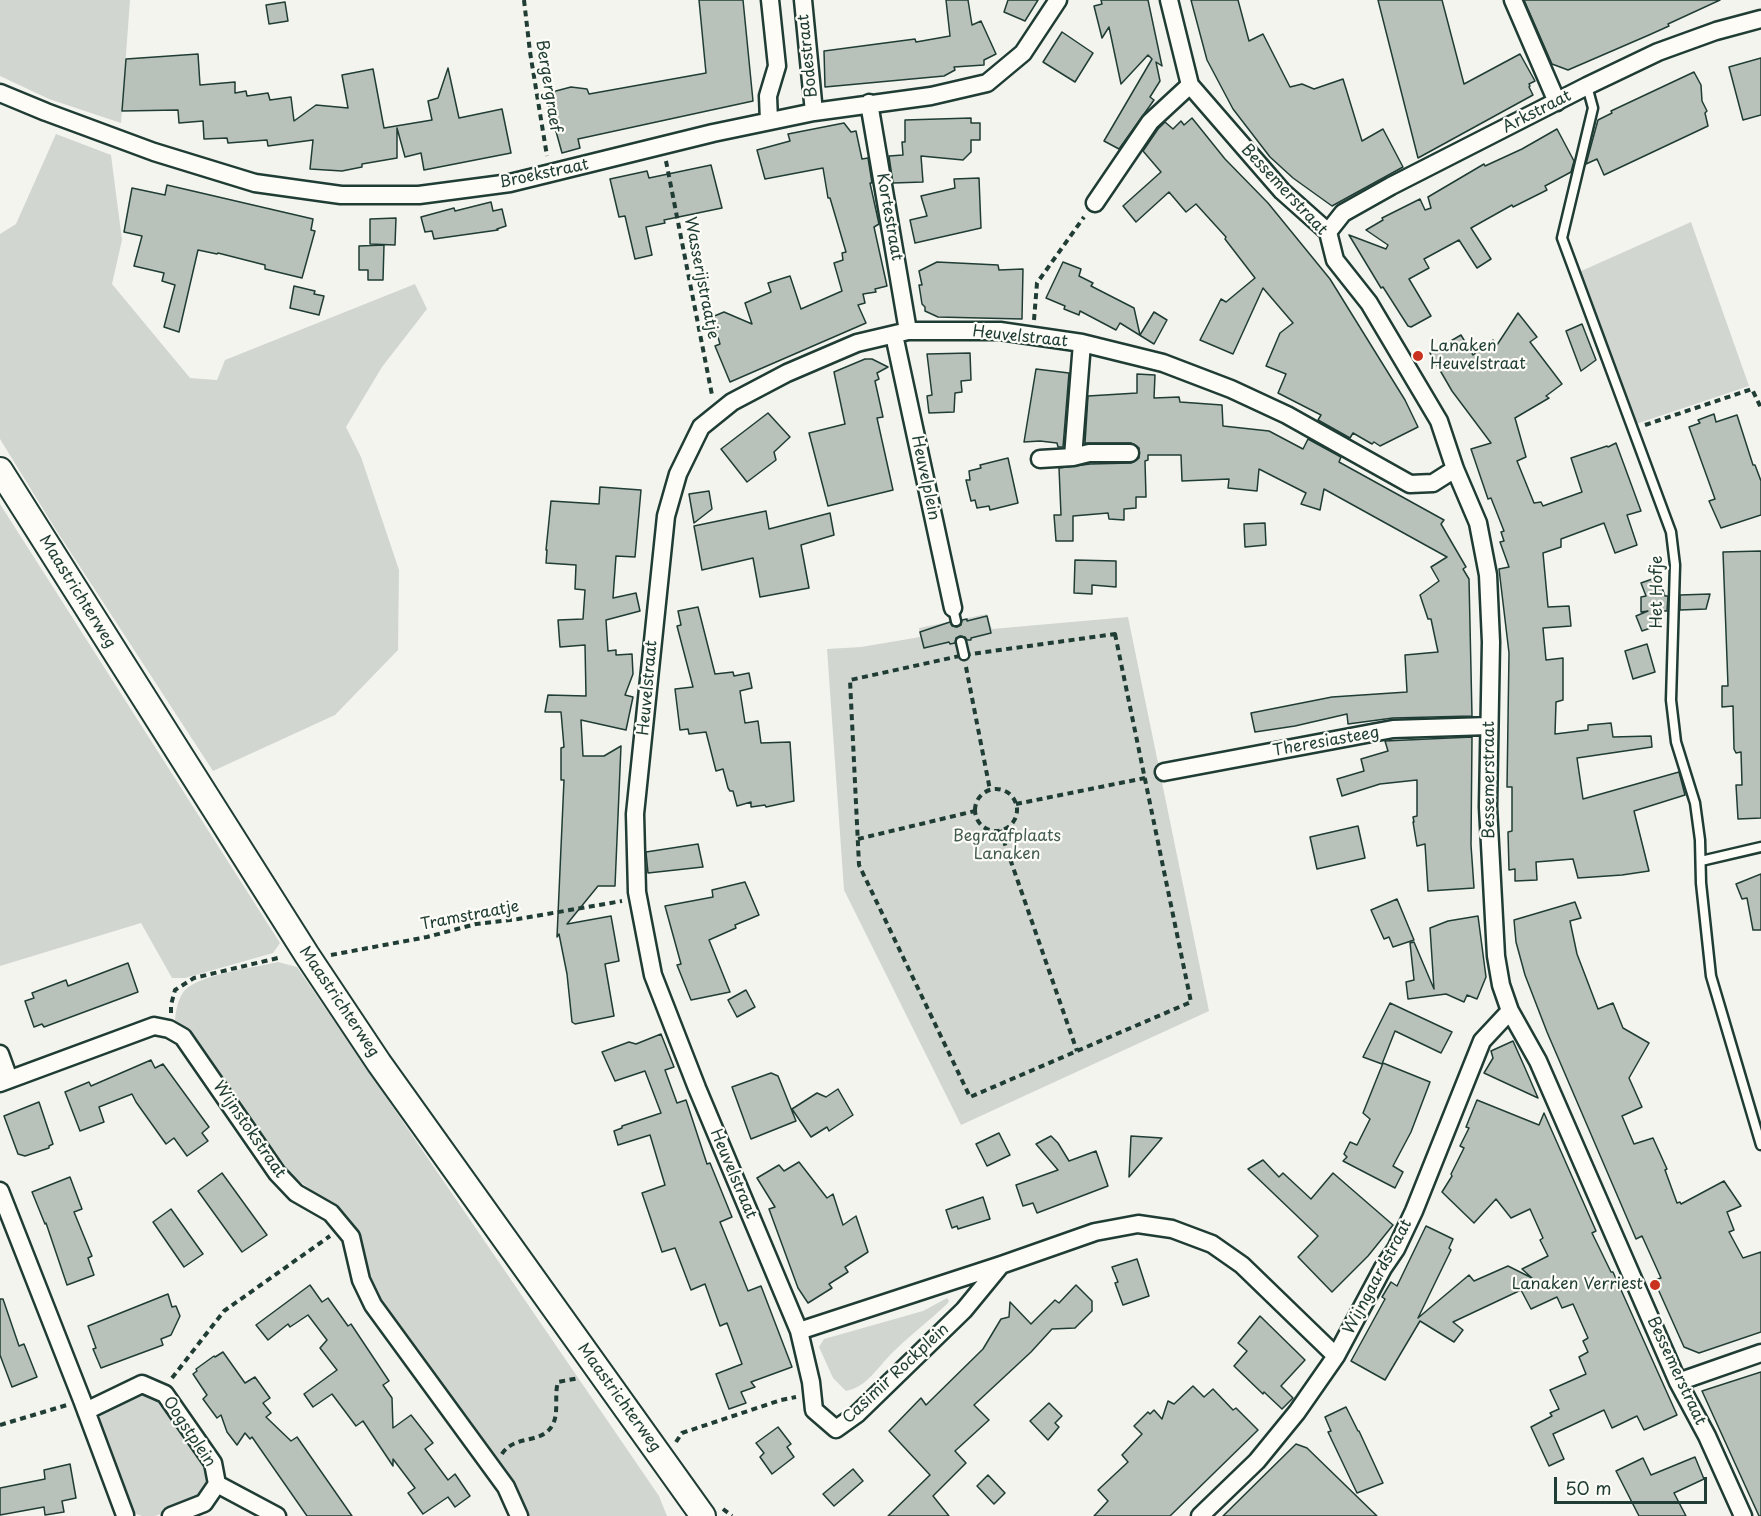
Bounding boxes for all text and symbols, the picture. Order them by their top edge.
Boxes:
street label: Bodestraat [794,13,822,99]
street label: Bergergraef [531,39,565,133]
street label: Arkstraat [1499,86,1575,138]
street label: Bessemerstraat [1237,140,1331,240]
street label: Broekstraat [498,155,590,193]
street label: Kortestraat [872,172,906,262]
street label: Wasserijstraatje [680,215,722,341]
street label: Heuvelstraat [971,322,1069,352]
place label: Lanaken Heuvelstraat [1430,337,1526,375]
marker: Lanaken Heuvelstraat [1411,349,1425,363]
street label: Heuvelplein [907,434,943,522]
street label: Maastrichterweg [34,532,120,652]
street label: Het Hofje [1648,555,1668,629]
street label: Heuvelstraat [634,639,662,737]
street label: Bessemerstraat [1480,721,1500,839]
street label: Theresiasteeg [1271,723,1381,761]
park label: Begraafplaats Lanaken [953,827,1061,865]
street label: Tramstraatje [419,897,521,935]
street label: Maastrichterweg [295,943,383,1061]
street label: Wijnstokstraat [208,1078,290,1182]
street label: Heuvelstraat [705,1126,761,1222]
street label: Wijngaardstraat [1340,1216,1416,1338]
place label: Lanaken Verriest [1512,1275,1643,1295]
marker: Lanaken Verriest [1648,1278,1662,1292]
street label: Bessemerstraat [1642,1314,1710,1428]
street label: Casimir Rockplein [839,1320,953,1428]
street label: Maastrichterweg [573,1340,665,1456]
street label: Oogstplein [159,1393,219,1471]
scale bar [1557,1465,1710,1503]
text: 50 m [1565,1474,1612,1501]

